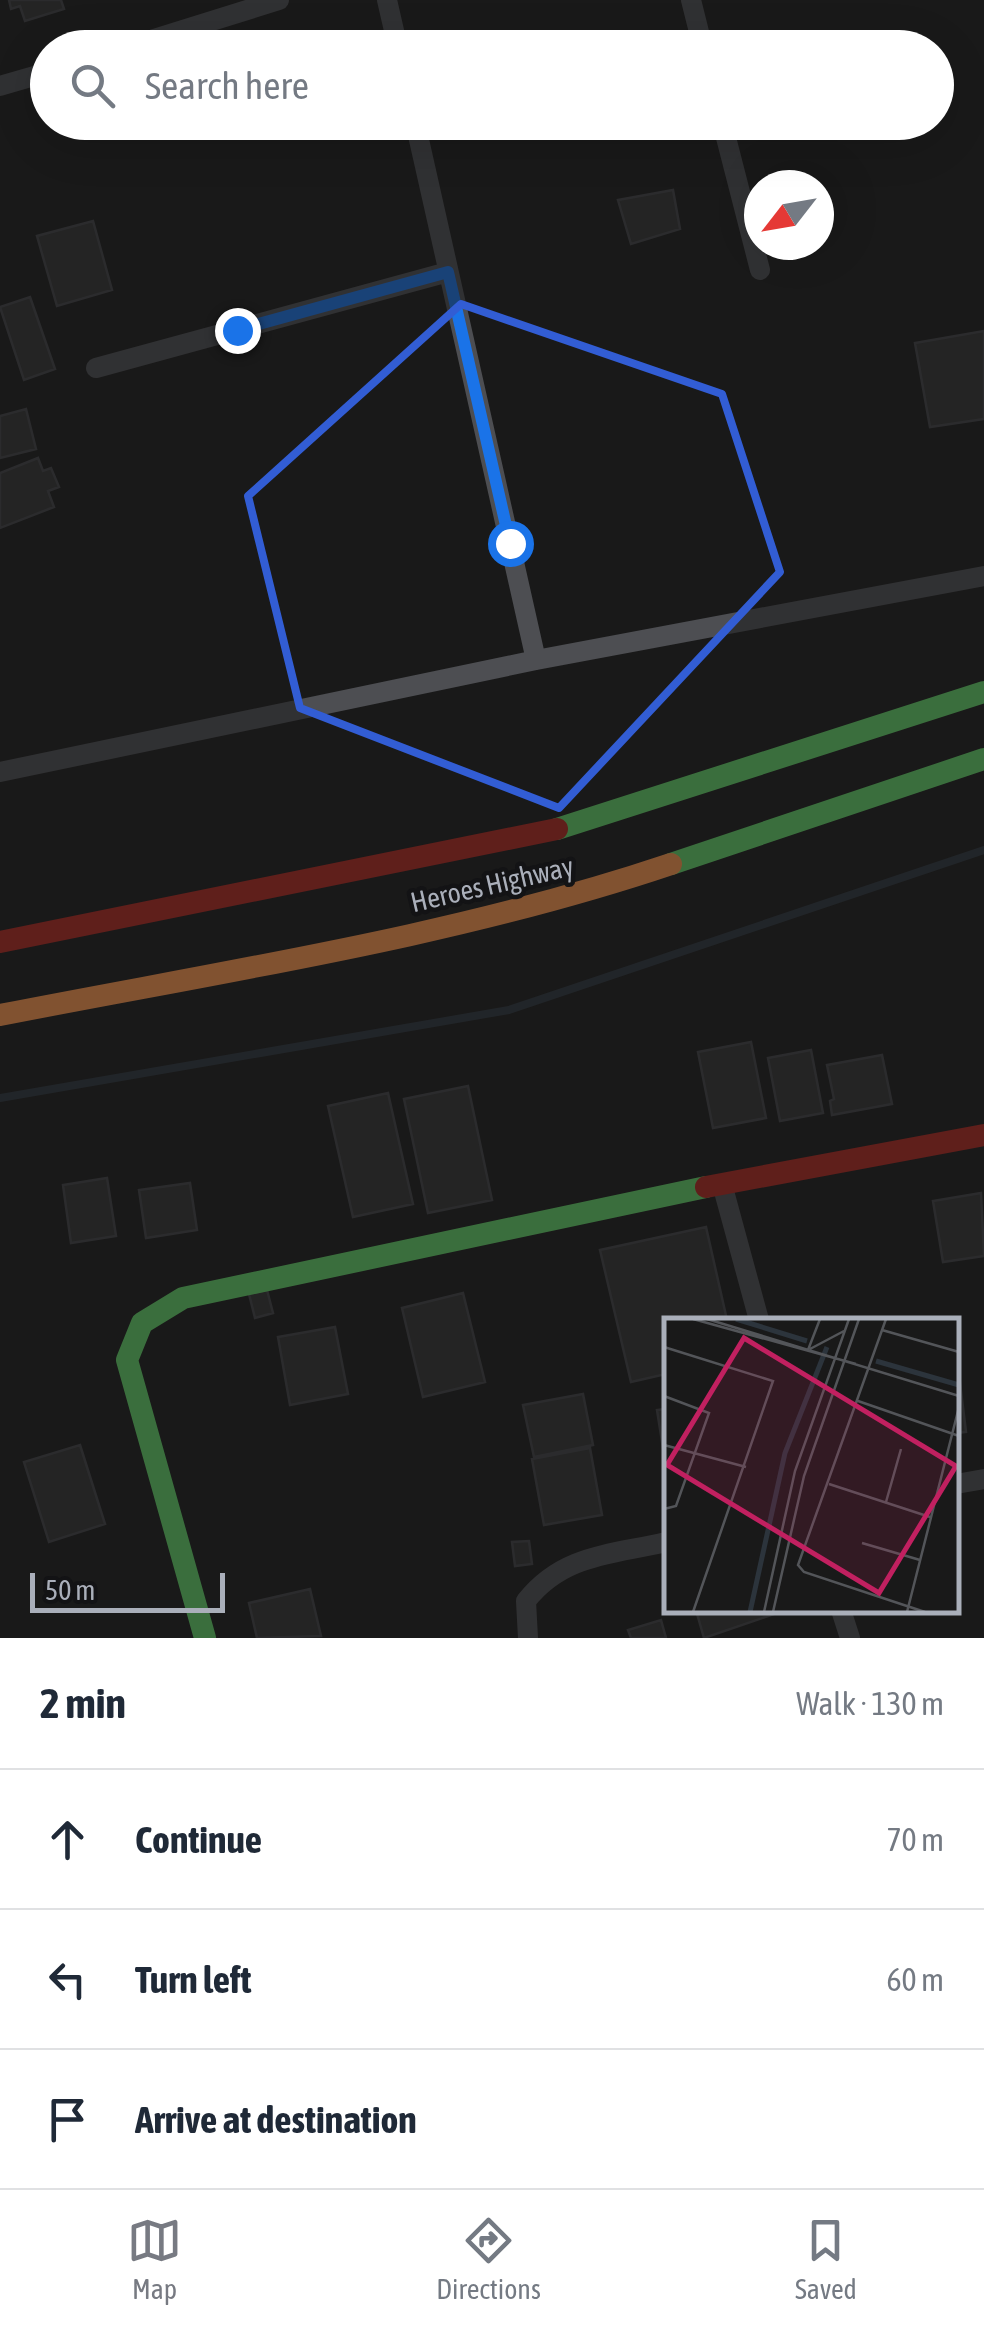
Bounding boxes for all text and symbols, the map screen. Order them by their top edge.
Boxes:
search box [30,30,954,140]
icon: search [65,58,120,113]
text: Search here [145,64,309,107]
north arrow [744,170,834,260]
route end [215,308,261,354]
route start [488,521,534,567]
street label: Heroes Highway [407,850,577,918]
inset map [664,1318,959,1613]
scale bar [30,1568,225,1612]
text: 50 m [45,1574,95,1606]
text: 2 min [40,1679,126,1727]
text: Walk · 130 m [796,1685,944,1722]
icon: ahead [40,1812,95,1867]
text: Continue [135,1818,262,1861]
text: 70 m [886,1821,944,1858]
icon: left [40,1952,95,2007]
text: Turn left [135,1958,251,2001]
text: 60 m [886,1961,944,1998]
icon: arrive [40,2092,95,2147]
text: Arrive at destination [135,2098,417,2141]
tab: Map [127,2213,182,2305]
tab: Directions [436,2213,541,2305]
tab: Saved [795,2213,857,2305]

